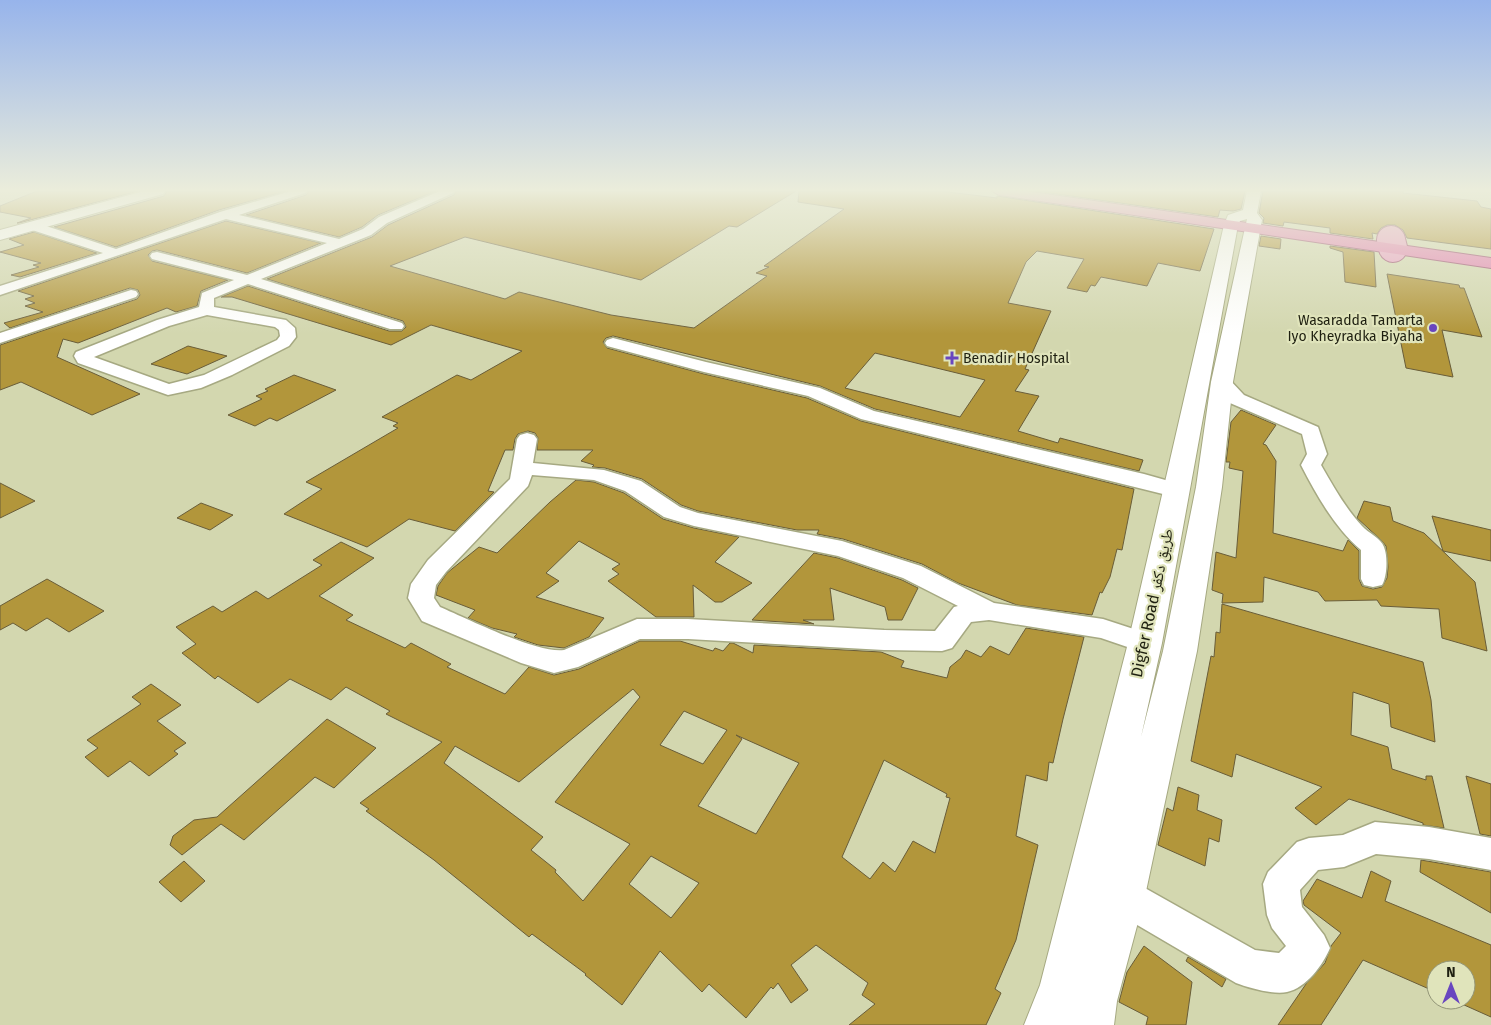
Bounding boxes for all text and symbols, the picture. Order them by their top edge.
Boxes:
place label: Wasaradda Tamarta Iyo Kheyradka Biyaha [1287,312,1423,345]
marker: Wasaradda Tamarta Iyo Kheyradka Biyaha [1427,322,1439,334]
place label: Benadir Hospital [963,350,1069,367]
marker: Benadir Hospital [945,351,959,365]
street label: Digfer Road طريق دكفر [1127,527,1178,679]
north arrow [1426,960,1476,1010]
text: N [1446,964,1456,981]

